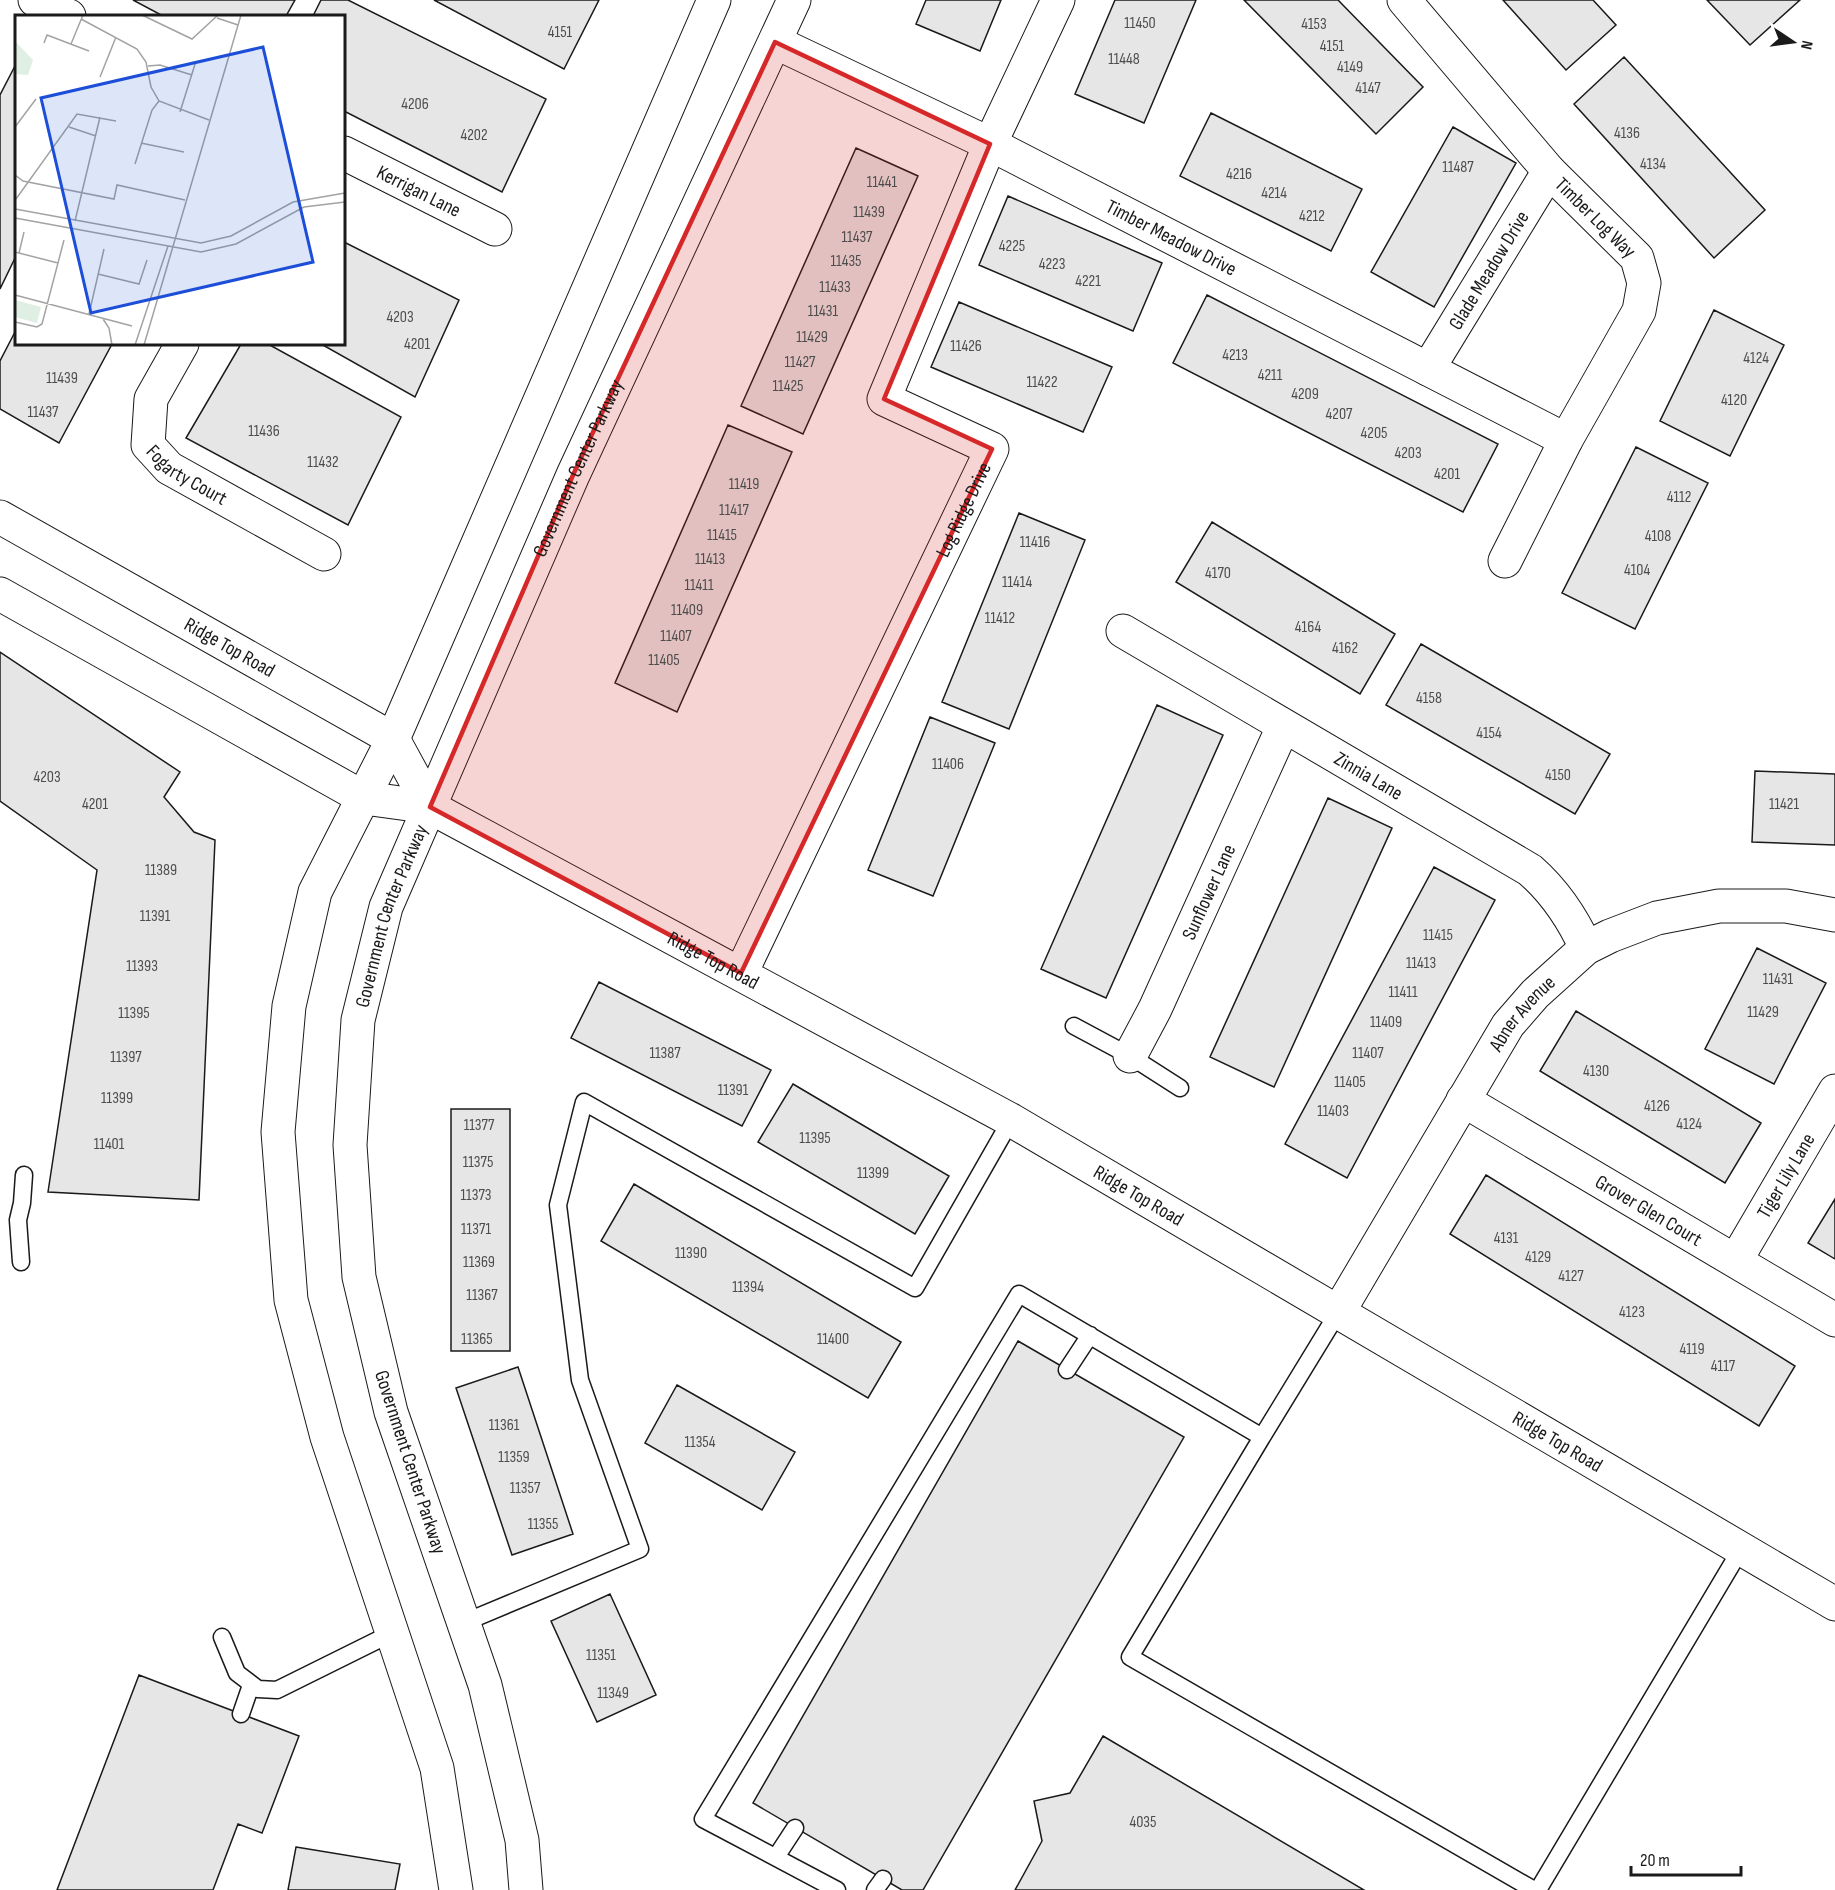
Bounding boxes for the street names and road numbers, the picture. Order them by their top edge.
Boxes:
street label: Kerrigan Lane [373,161,465,223]
street label: Timber Log Way [1550,173,1641,263]
street label: Timber Meadow Drive [1102,195,1240,282]
street label: Glade Meadow Drive [1444,207,1535,334]
street label: Government Center Parkway [528,376,629,561]
street label: Fogarty Court [141,440,231,511]
street label: Log Ridge Drive [931,459,997,561]
street label: Ridge Top Road [180,613,279,683]
street label: Zinnia Lane [1330,747,1407,806]
street label: Government Center Parkway [351,821,433,1010]
street label: Sunflower Lane [1177,841,1241,944]
street label: Ridge Top Road [663,926,763,995]
street label: Abner Avenue [1484,971,1560,1057]
street label: Tiger Lily Lane [1752,1129,1821,1223]
street label: Ridge Top Road [1089,1160,1188,1232]
street label: Grover Glen Court [1591,1170,1706,1252]
street label: Government Center Parkway [369,1367,451,1557]
street label: Ridge Top Road [1508,1406,1607,1478]

